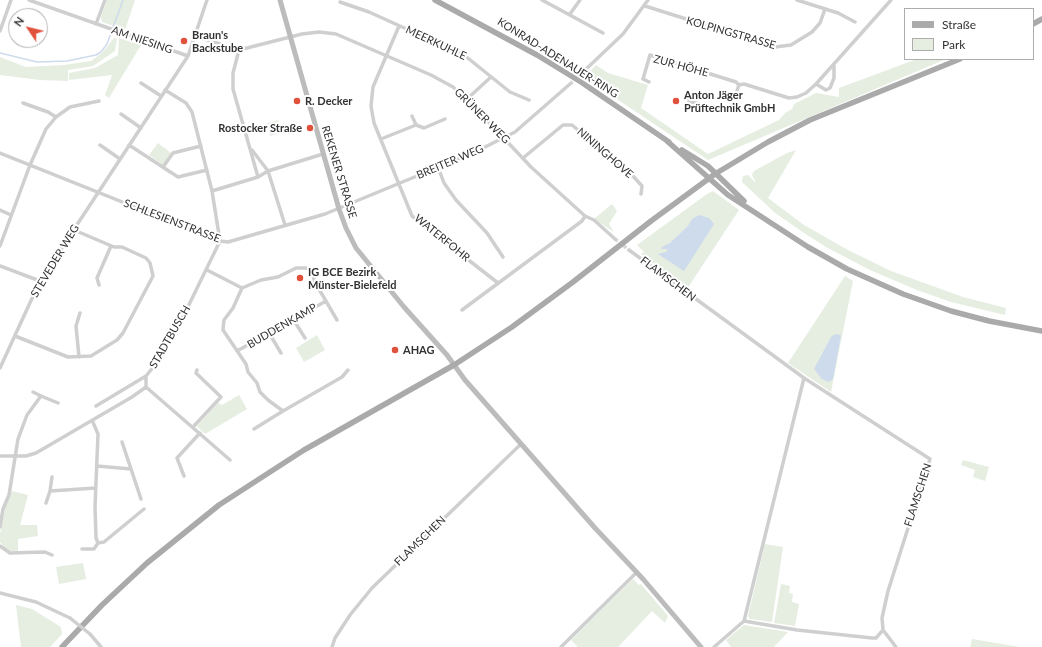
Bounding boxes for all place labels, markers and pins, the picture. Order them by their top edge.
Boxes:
place label: Braun's Backstube [192,28,243,54]
marker: Braun's Backstube [179,36,189,46]
place label: Anton Jäger Prüftechnik GmbH [684,88,775,114]
place label: R. Decker [305,94,352,108]
marker: R. Decker [292,96,302,106]
marker: Anton Jäger Prüftechnik GmbH [671,96,681,106]
place label: Rostocker Straße [218,121,302,135]
marker: Rostocker Straße [305,123,315,133]
place label: IG BCE Bezirk Münster-Bielefeld [308,265,397,291]
marker: IG BCE Bezirk Münster-Bielefeld [295,273,305,283]
place label: AHAG [403,343,435,357]
marker: AHAG [390,345,400,355]

